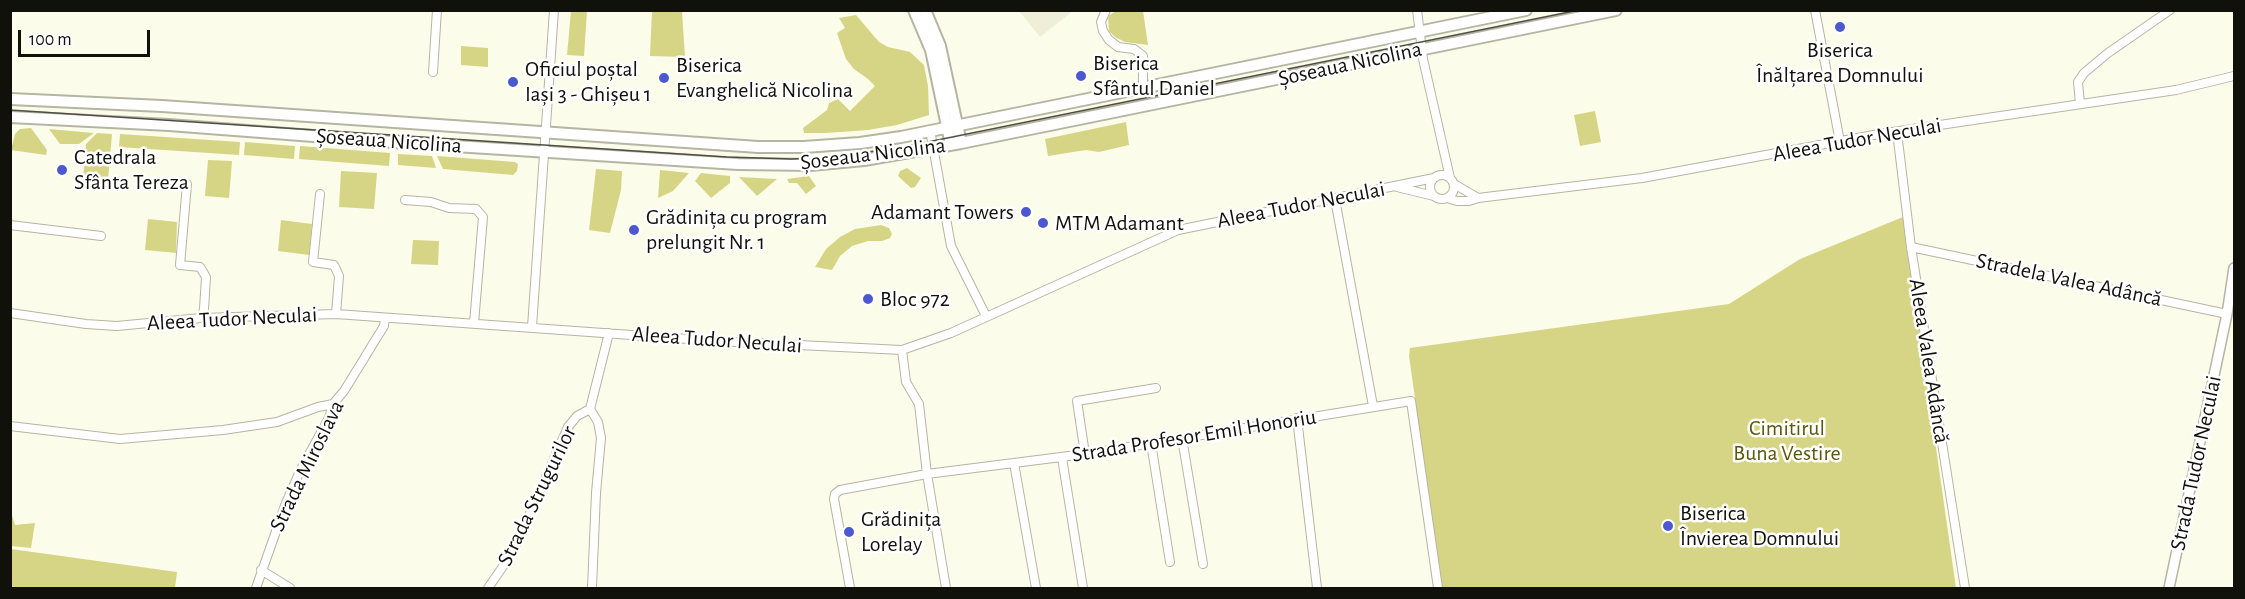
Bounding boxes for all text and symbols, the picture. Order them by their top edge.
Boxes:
scale bar [21,18,153,56]
marker: Biserica Înălțarea Domnului [1833,20,1847,34]
text: 100 m [29,31,72,49]
street label: Șoseaua Nicolina [1276,36,1424,92]
place label: Biserica Înălțarea Domnului [1756,37,1924,88]
place label: Biserica Sfântul Daniel [1093,50,1215,101]
place label: Biserica Evanghelică Nicolina [676,52,853,104]
place label: Oficiul poștal Iași 3 - Ghișeu 1 [525,56,651,107]
marker: Biserica Sfântul Daniel [1074,69,1088,83]
marker: Biserica Evanghelică Nicolina [657,71,671,85]
marker: Oficiul poștal Iași 3 - Ghișeu 1 [506,75,520,89]
street label: Aleea Tudor Neculai [1771,112,1943,168]
street label: Șoseaua Nicolina [315,123,463,159]
street label: Șoseaua Nicolina [799,132,947,176]
place label: Catedrala Sfânta Tereza [74,144,189,196]
marker: Catedrala Sfânta Tereza [55,163,69,177]
street label: Aleea Tudor Neculai [1215,176,1387,234]
place label: Adamant Towers [871,199,1014,225]
place label: Grădinița cu program prelungit Nr. 1 [646,204,827,255]
marker: Adamant Towers [1019,205,1033,219]
place label: MTM Adamant [1055,210,1184,236]
marker: MTM Adamant [1036,216,1050,230]
marker: Grădinița cu program prelungit Nr. 1 [627,223,641,237]
street label: Stradela Valea Adâncă [1974,247,2164,313]
street label: Aleea Valea Adâncă [1903,277,1955,445]
place label: Bloc 972 [880,286,950,312]
marker: Bloc 972 [861,292,875,306]
street label: Aleea Tudor Neculai [146,301,318,337]
street label: Aleea Tudor Neculai [631,321,803,359]
street label: Strada Tudor Neculai [2165,373,2227,553]
street label: Strada Miroslava [264,396,350,536]
street label: Strada Profesor Emil Honoriu [1070,404,1318,468]
park label: Cimitirul Buna Vestire [1733,415,1841,466]
street label: Strada Strugurilor [492,422,582,570]
place label: Biserica Învierea Domnului [1680,500,1839,552]
place label: Grădinița Lorelay [861,506,941,558]
marker: Biserica Învierea Domnului [1661,519,1675,533]
marker: Grădinița Lorelay [842,525,856,539]

